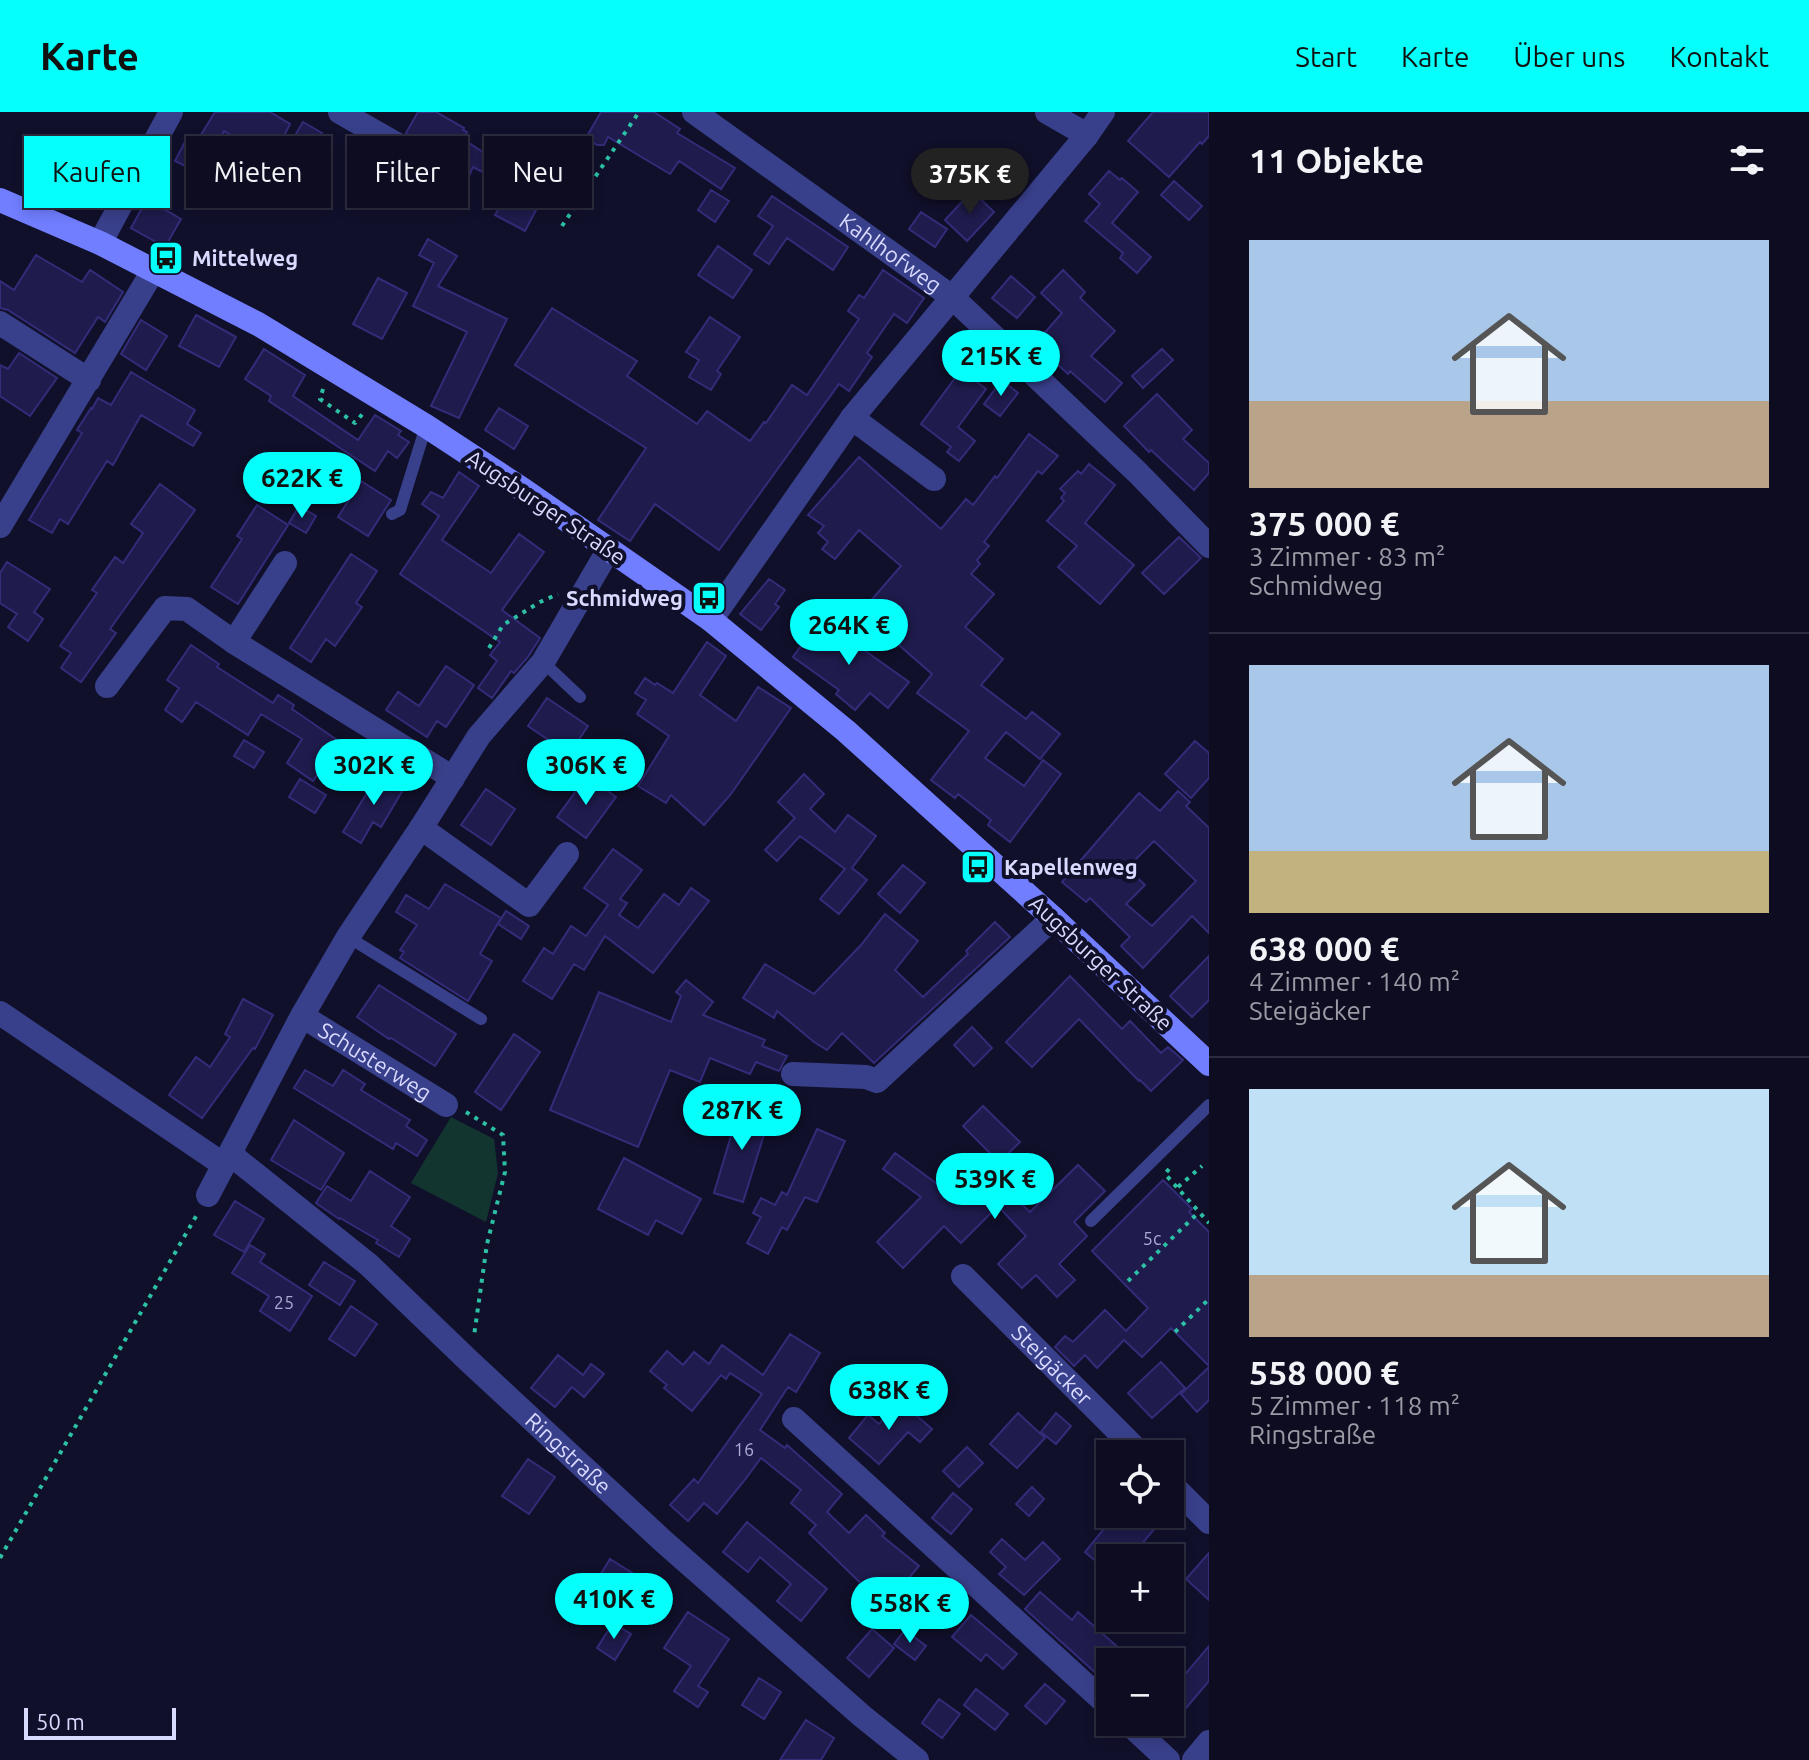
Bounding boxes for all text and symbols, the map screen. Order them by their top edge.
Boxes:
text: Karte [40,35,139,77]
text: Start [1295,41,1357,72]
text: Karte [1401,41,1469,72]
text: Über uns [1513,41,1625,72]
text: Kontakt [1669,41,1769,72]
chip: Kaufen [24,136,170,208]
chip: Mieten [186,136,331,208]
chip: Filter [347,136,468,208]
chip: Neu [484,136,592,208]
icon: filters [1725,138,1769,182]
text: 11 Objekte [1249,141,1424,179]
pin: 375K € [905,148,1035,216]
text: 375K € [929,159,1011,188]
street label: Kahlhofweg [835,208,947,297]
bus stop icon: Mittelweg [147,239,185,277]
place label: Mittelweg [192,245,298,270]
icon: home [1437,292,1581,436]
pin: 215K € [936,330,1066,398]
text: 215K € [960,341,1042,370]
street label: Augsburger Straße [462,444,630,569]
pin: 622K € [237,452,367,520]
text: 622K € [261,463,343,492]
text: 375 000 € [1249,504,1399,542]
text: 3 Zimmer · 83 m² [1249,542,1445,571]
text: Schmidweg [1249,571,1383,600]
bus stop icon: Schmidweg [690,579,728,617]
place label: Schmidweg [566,585,683,610]
pin: 264K € [784,599,914,667]
text: 264K € [808,610,890,639]
icon: home [1437,717,1581,861]
pin: 302K € [309,739,439,807]
pin: 306K € [521,739,651,807]
text: 302K € [333,750,415,779]
text: 306K € [545,750,627,779]
bus stop icon: Kapellenweg [959,848,997,886]
place label: Kapellenweg [1004,854,1138,879]
street label: Augsburger Straße [1025,890,1178,1035]
text: 638 000 € [1249,929,1399,967]
text: 4 Zimmer · 140 m² [1249,967,1460,996]
text: Steigäcker [1249,996,1371,1025]
street label: Schusterweg [314,1017,436,1105]
pin: 287K € [677,1084,807,1152]
text: 287K € [701,1095,783,1124]
icon: home [1437,1141,1581,1285]
pin: 539K € [930,1153,1060,1221]
text: 539K € [954,1164,1036,1193]
house number: 5c [1143,1228,1161,1248]
house number: 25 [274,1292,294,1312]
street label: Steigäcker [1007,1319,1098,1410]
text: 558 000 € [1249,1353,1399,1391]
pin: 638K € [824,1364,954,1432]
text: 638K € [848,1375,930,1404]
text: 5 Zimmer · 118 m² [1249,1391,1460,1420]
street label: Ringstraße [521,1407,617,1499]
text: Ringstraße [1249,1420,1376,1449]
house number: 16 [734,1439,754,1459]
map controls [1096,1440,1184,1736]
button: locate [1096,1440,1184,1528]
button: + [1096,1544,1184,1632]
pin: 410K € [549,1573,679,1641]
pin: 558K € [845,1577,975,1645]
text: 410K € [573,1584,655,1613]
text: 558K € [869,1588,951,1617]
button: − [1096,1648,1184,1736]
scale bar [24,1704,176,1740]
text: 50 m [36,1709,85,1734]

